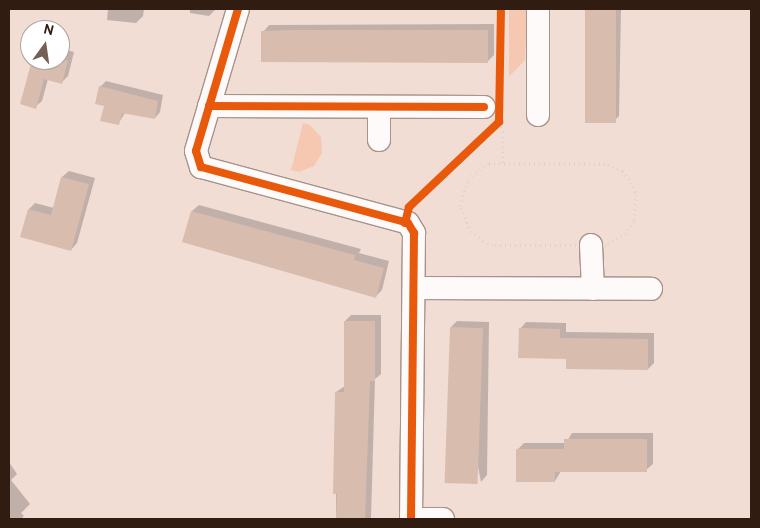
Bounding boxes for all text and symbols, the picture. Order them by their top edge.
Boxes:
north arrow [20,20,70,70]
text: N [42,21,55,40]

